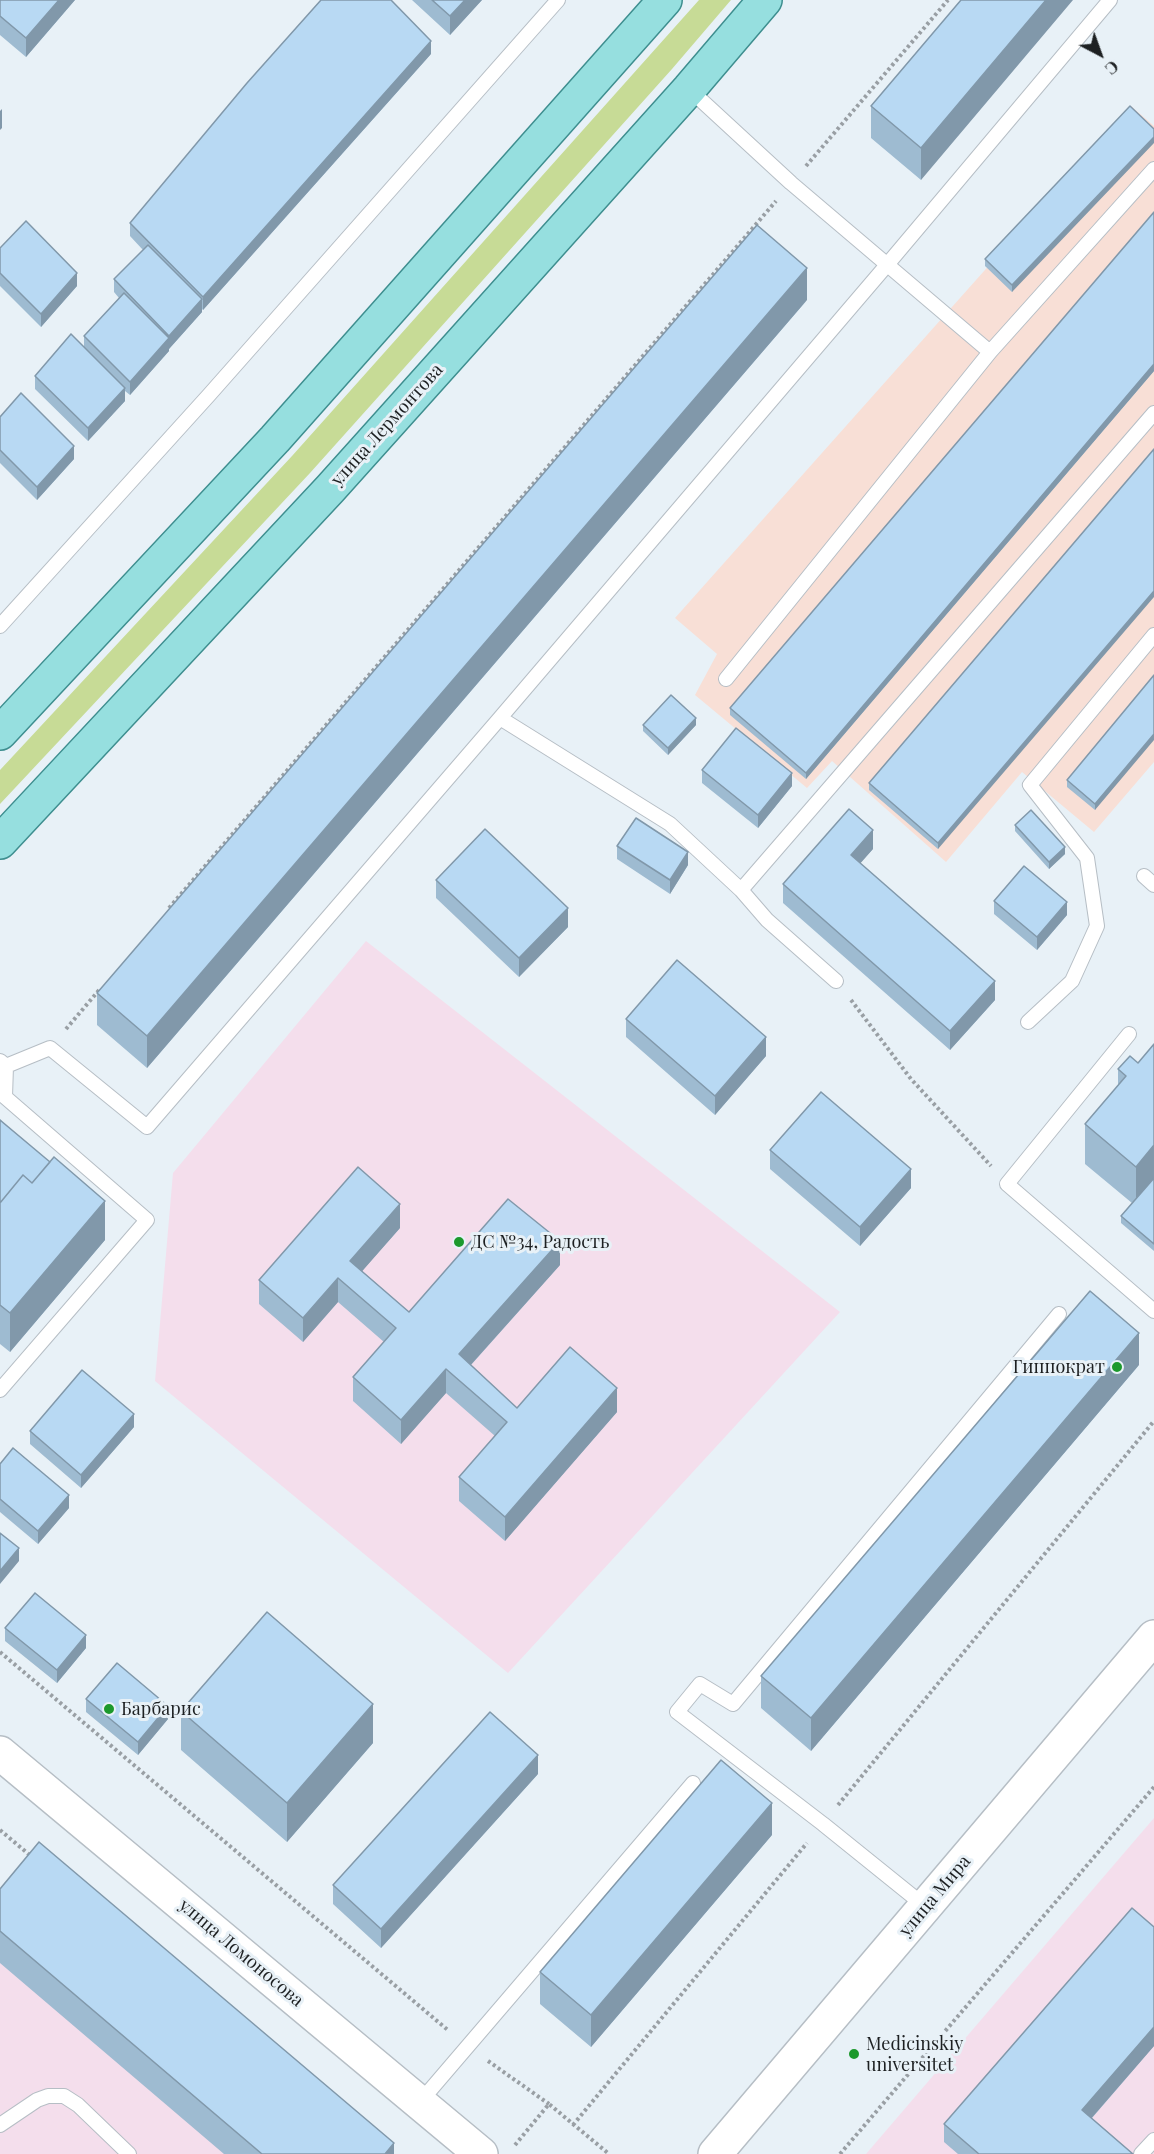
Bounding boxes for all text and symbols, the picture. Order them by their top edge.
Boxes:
north arrow [1070,24,1130,84]
text: С [1101,56,1123,80]
street label: улица Лермонтова [326,359,448,491]
place label: ДС №34, Радость [471,1231,609,1253]
marker: ДС №34, Радость [452,1235,466,1249]
place label: Гиппократ [1013,1356,1105,1378]
marker: Гиппократ [1110,1360,1124,1374]
place label: Барбарис [121,1698,201,1720]
marker: Барбарис [102,1702,116,1716]
street label: улица Мира [895,1851,975,1941]
street label: улица Ломоносова [174,1895,308,2011]
place label: Medicinskiy universitet [866,2033,963,2076]
marker: Medicinskiy universitet [847,2047,861,2061]

